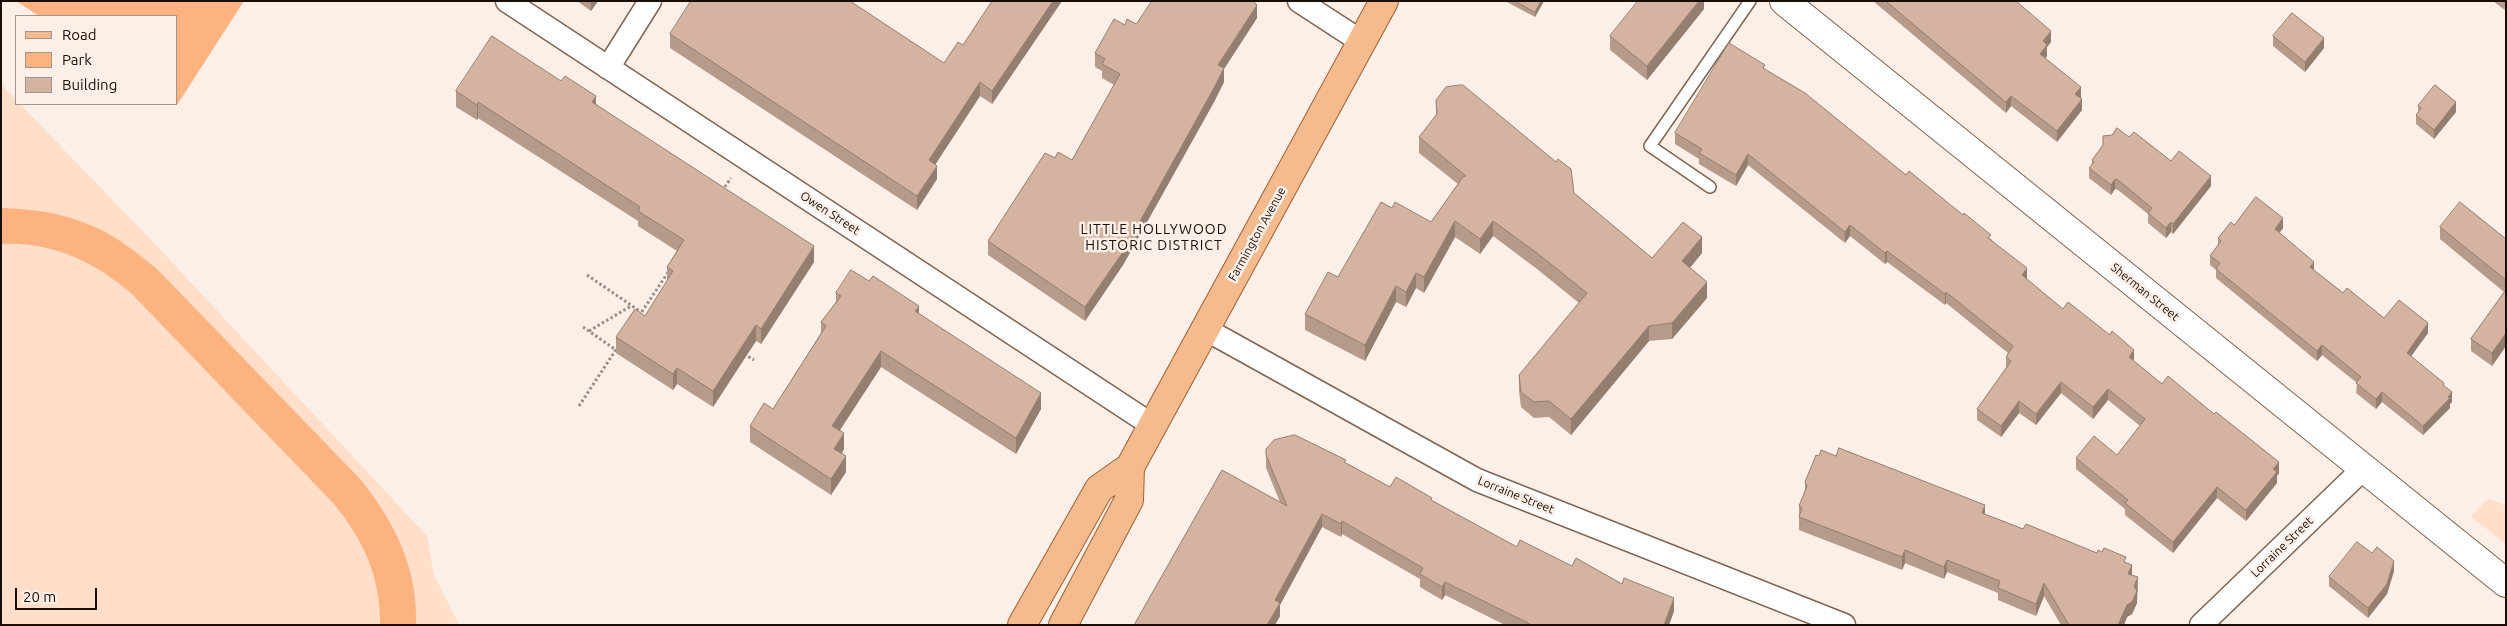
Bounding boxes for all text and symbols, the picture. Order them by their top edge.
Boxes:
legend [15,15,178,105]
text: Road [62,26,97,43]
text: Park [62,51,92,68]
text: Building [62,76,117,93]
street label: Farmington Avenue [1225,184,1289,284]
street label: Owen Street [797,188,863,238]
district label: LITTLE HOLLYWOOD HISTORIC DISTRICT [1078,221,1230,253]
street label: Sherman Street [2108,260,2182,324]
street label: Lorraine Street [1476,473,1556,517]
street label: Lorraine Street [2248,514,2316,580]
scale bar [18,578,100,610]
text: 20 m [23,588,56,605]

